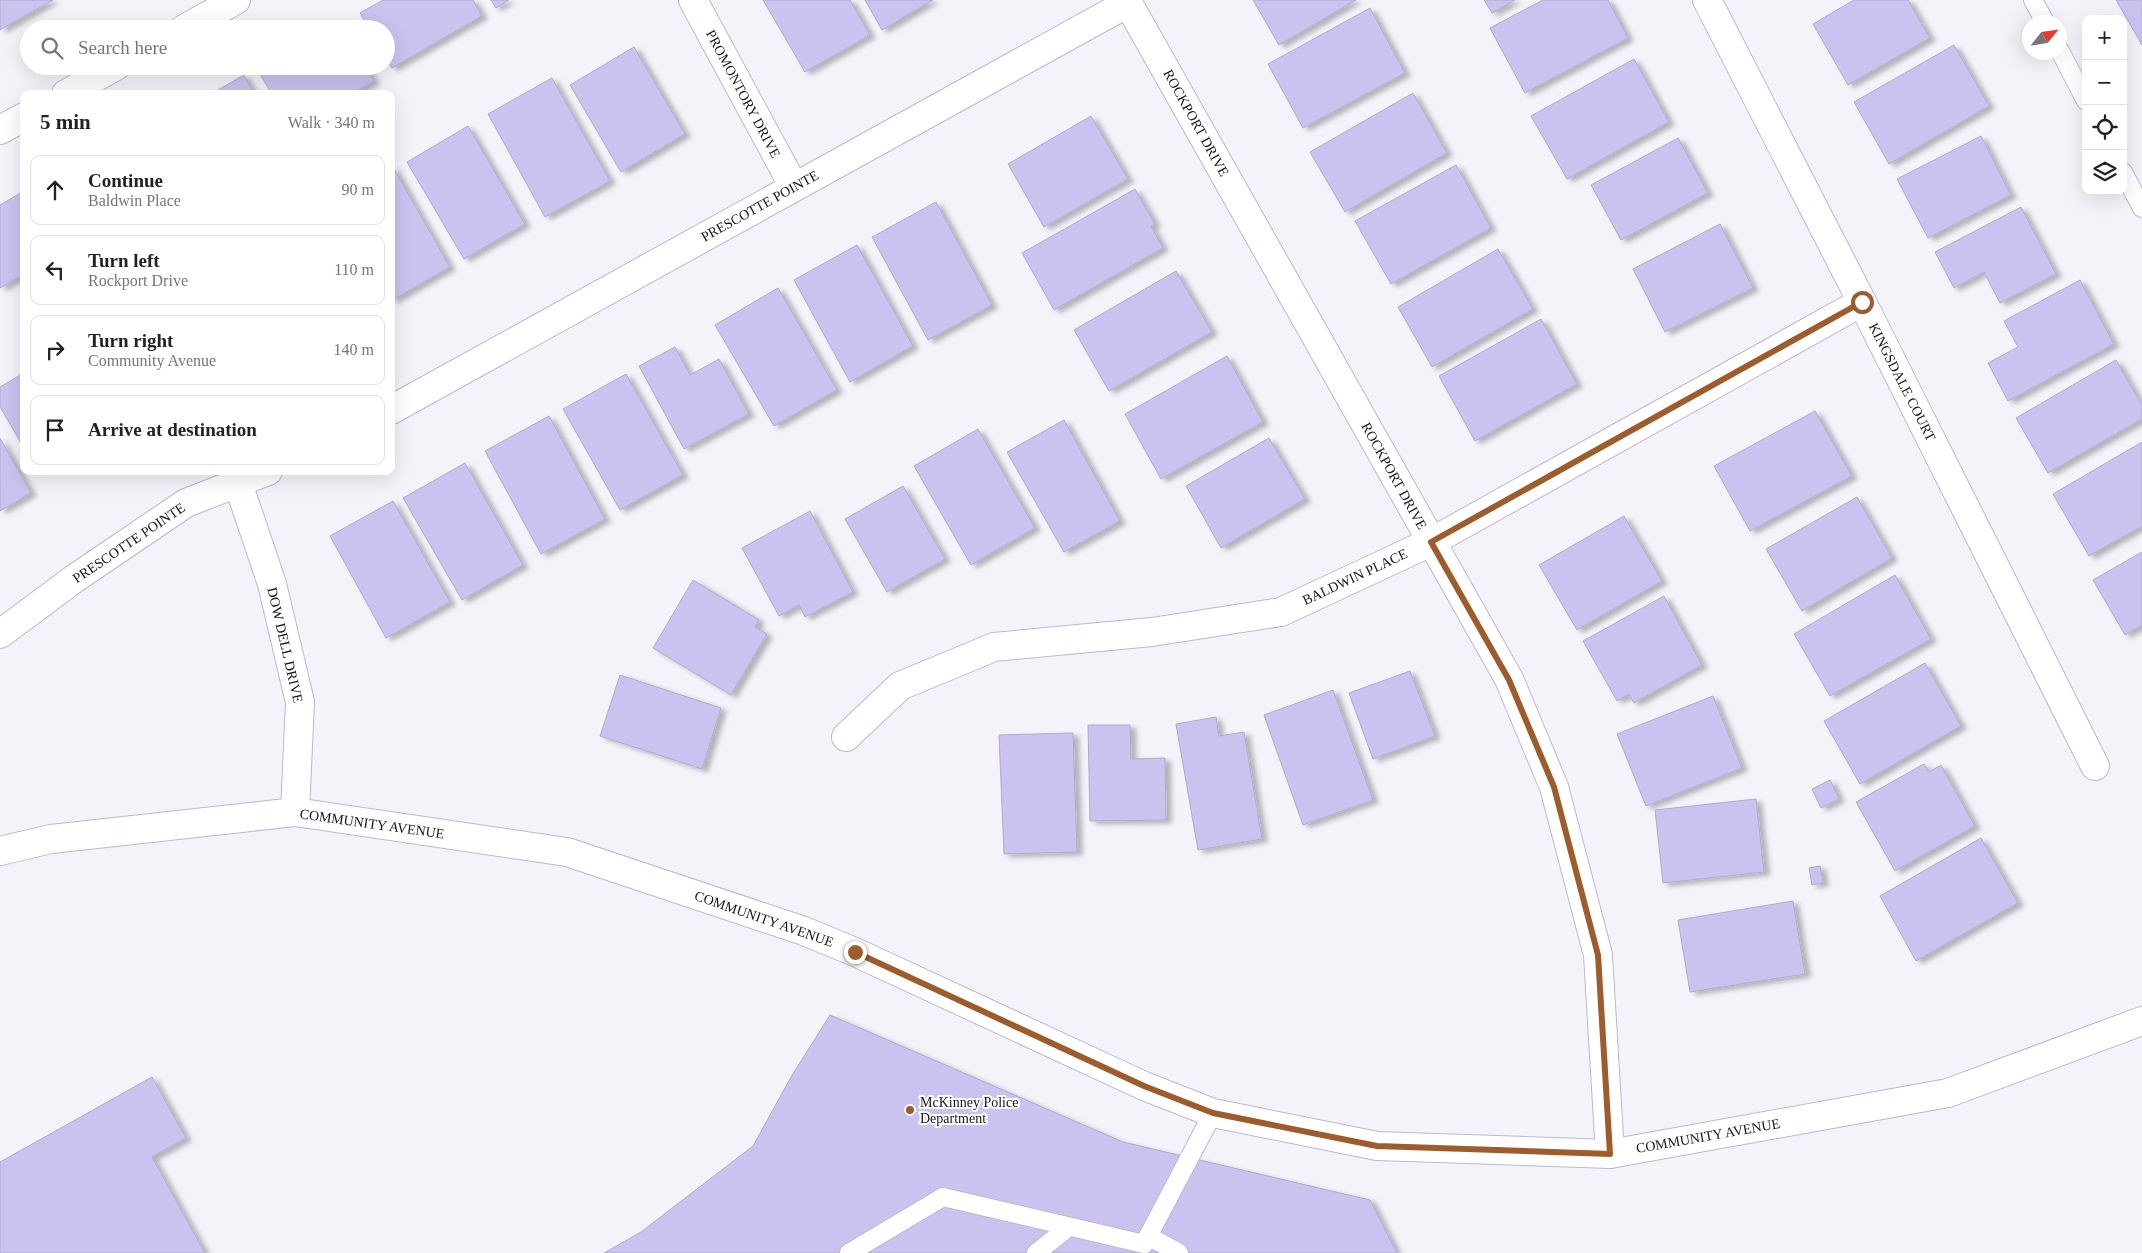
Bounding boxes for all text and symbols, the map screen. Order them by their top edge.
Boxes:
north arrow [2022,15,2067,60]
map controls [2082,15,2127,195]
button: + [2082,15,2127,60]
search box [20,20,395,75]
street label: PROMONTORY DRIVE [703,27,783,161]
icon: search [38,34,66,62]
text: Search here [78,37,167,58]
button: − [2082,60,2127,105]
street label: ROCKPORT DRIVE [1160,67,1232,179]
button: locate [2082,105,2127,150]
text: 5 min [40,110,91,134]
text: Walk · 340 m [288,114,375,131]
button: layers [2082,150,2127,195]
street label: PRESCOTTE POINTE [699,167,821,245]
text: Continue [88,170,163,191]
icon: ahead [41,176,69,204]
text: 90 m [342,181,374,198]
text: Baldwin Place [88,192,181,209]
text: Turn left [88,250,160,271]
icon: left [41,256,69,284]
text: 110 m [334,261,374,278]
text: Rockport Drive [88,272,188,289]
route start [1851,291,1874,314]
street label: KINGSDALE COURT [1866,321,1938,444]
text: Turn right [88,330,173,351]
icon: right [41,336,69,364]
text: 140 m [334,341,374,358]
text: Community Avenue [88,352,216,369]
icon: arrive [41,416,69,444]
text: Arrive at destination [88,419,257,440]
street label: ROCKPORT DRIVE [1358,420,1430,532]
street label: PRESCOTTE POINTE [70,500,188,586]
street label: BALDWIN PLACE [1300,546,1410,608]
street label: DOW DELL DRIVE [264,586,306,704]
street label: COMMUNITY AVENUE [299,806,445,842]
street label: COMMUNITY AVENUE [693,888,835,950]
route end [844,941,867,964]
place label: McKinney Police Department [920,1095,1018,1126]
marker: McKinney Police Department [904,1104,916,1116]
street label: COMMUNITY AVENUE [1635,1116,1781,1156]

